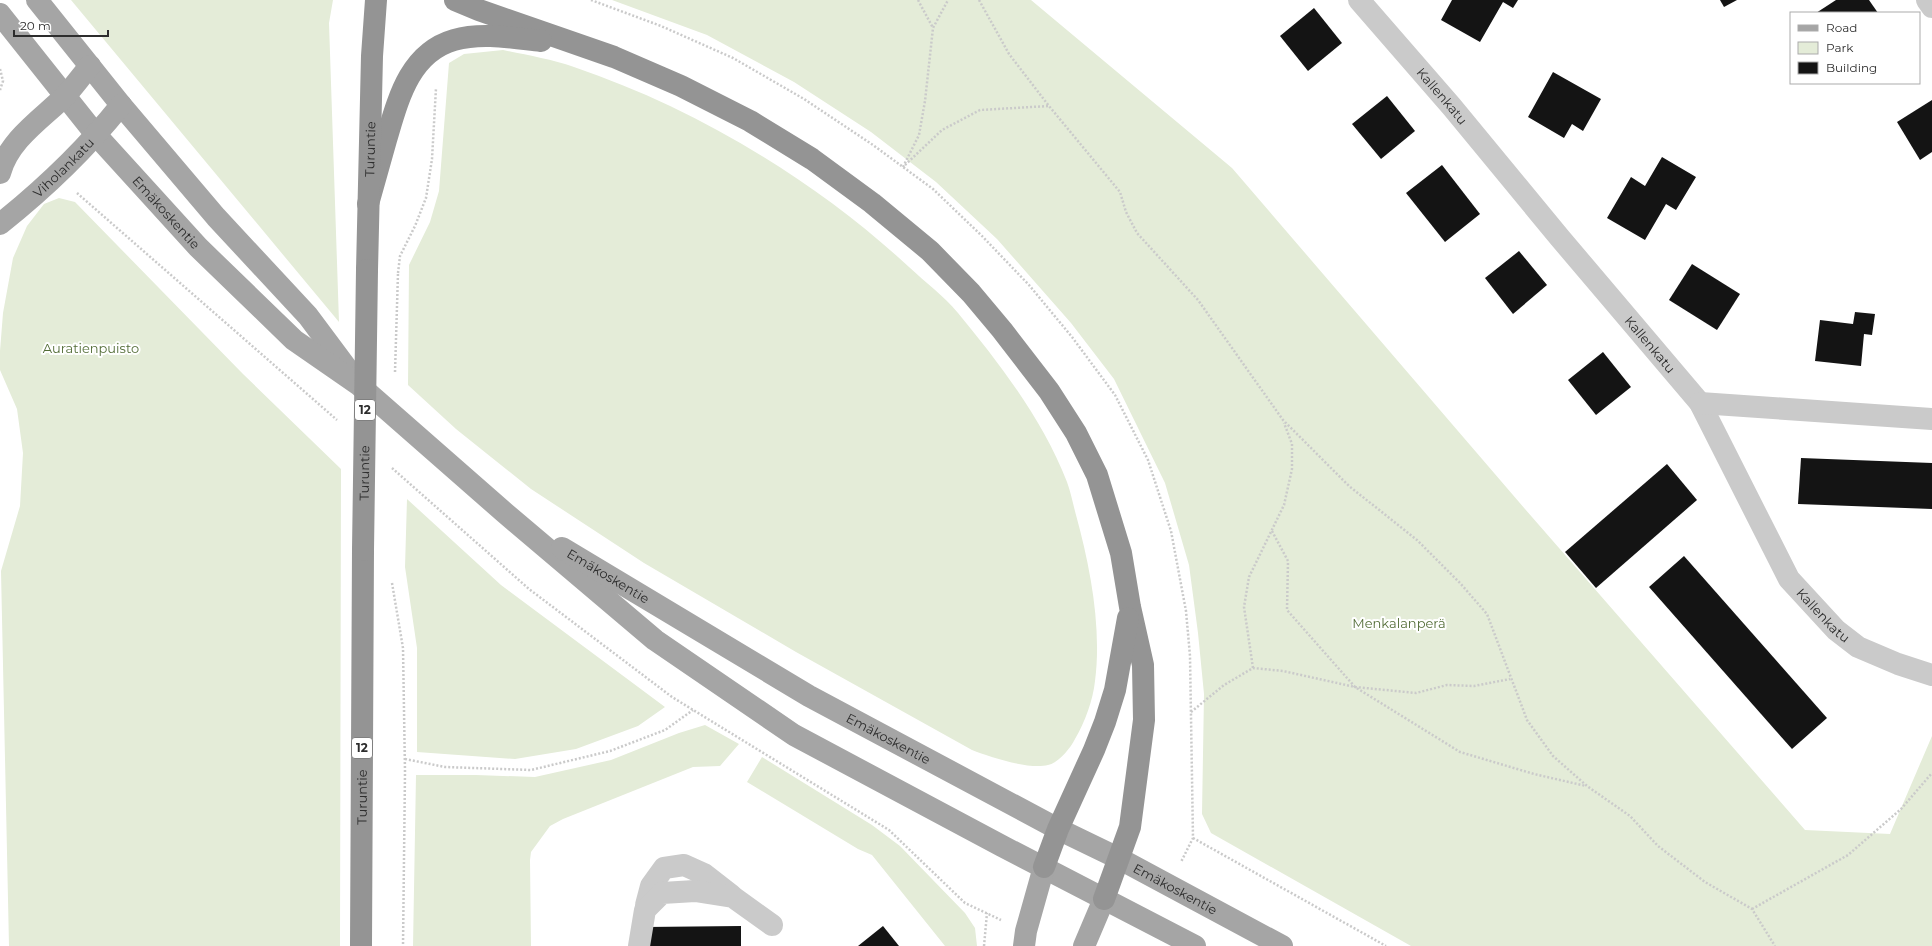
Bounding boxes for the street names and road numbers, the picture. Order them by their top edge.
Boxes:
street label: Kallenkatu [1413,64,1471,128]
street label: Turuntie [361,121,378,177]
street label: Viholankatu [30,134,97,201]
street label: Emäkoskentie [129,173,204,252]
street label: Kallenkatu [1622,313,1679,376]
road number: 12 [355,400,375,420]
street label: Turuntie [356,445,372,501]
street label: Emäkoskentie [564,545,652,607]
street label: Kallenkatu [1793,585,1853,646]
street label: Emäkoskentie [844,709,933,767]
road number: 12 [352,738,372,758]
street label: Turuntie [354,769,370,825]
street label: Emäkoskentie [1131,860,1220,918]

